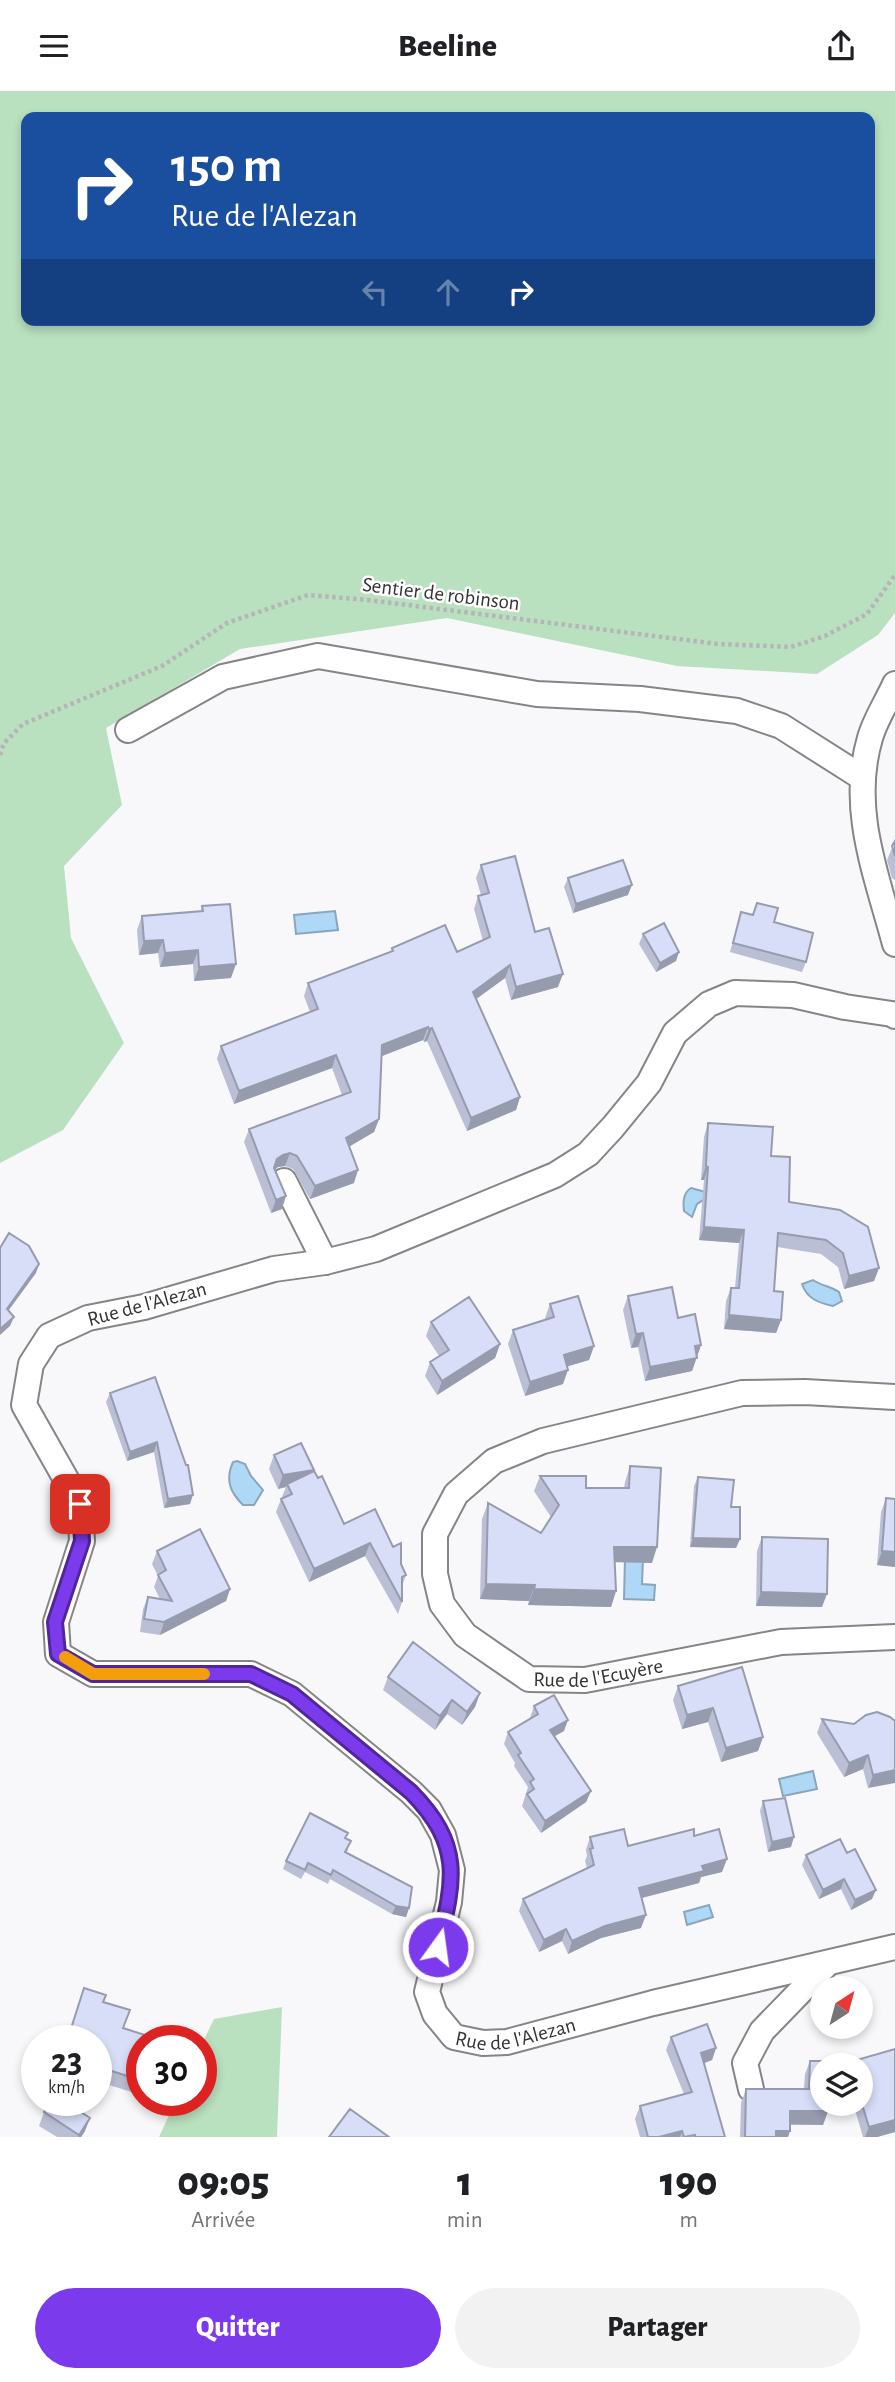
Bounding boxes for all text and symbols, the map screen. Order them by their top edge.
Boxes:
icon: menu [35,27,73,65]
icon: share [822,27,860,65]
text: Beeline [398,30,497,62]
icon: right [56,140,147,231]
text: 150 m [171,142,282,191]
text: Rue de l'Alezan [171,200,358,232]
icon: left [356,273,394,311]
icon: ahead [429,273,467,311]
icon: right [502,273,540,311]
street label: Sentier de robinson [361,574,521,614]
street label: Rue de l'Alezan [85,1278,209,1330]
pin [50,1474,110,1534]
icon: arrive [61,1485,99,1523]
street label: Rue de l'Ecuyère [533,1655,665,1691]
position arrow [401,1910,475,1984]
north arrow [810,1976,873,2039]
map controls [810,1976,873,2116]
street label: Rue de l'Alezan [454,2014,578,2054]
speed limit sign: 30 [126,2025,217,2116]
text: 23 [51,2044,82,2079]
button: layers [810,2053,873,2116]
text: km/h [48,2079,85,2097]
text: 09:05 [177,2161,269,2203]
text: 1 [457,2161,472,2203]
text: 190 [660,2161,718,2203]
text: Arrivée [191,2209,255,2232]
text: min [447,2209,483,2232]
text: m [680,2209,698,2232]
button: Quitter [35,2288,441,2368]
button: Partager [455,2288,860,2368]

